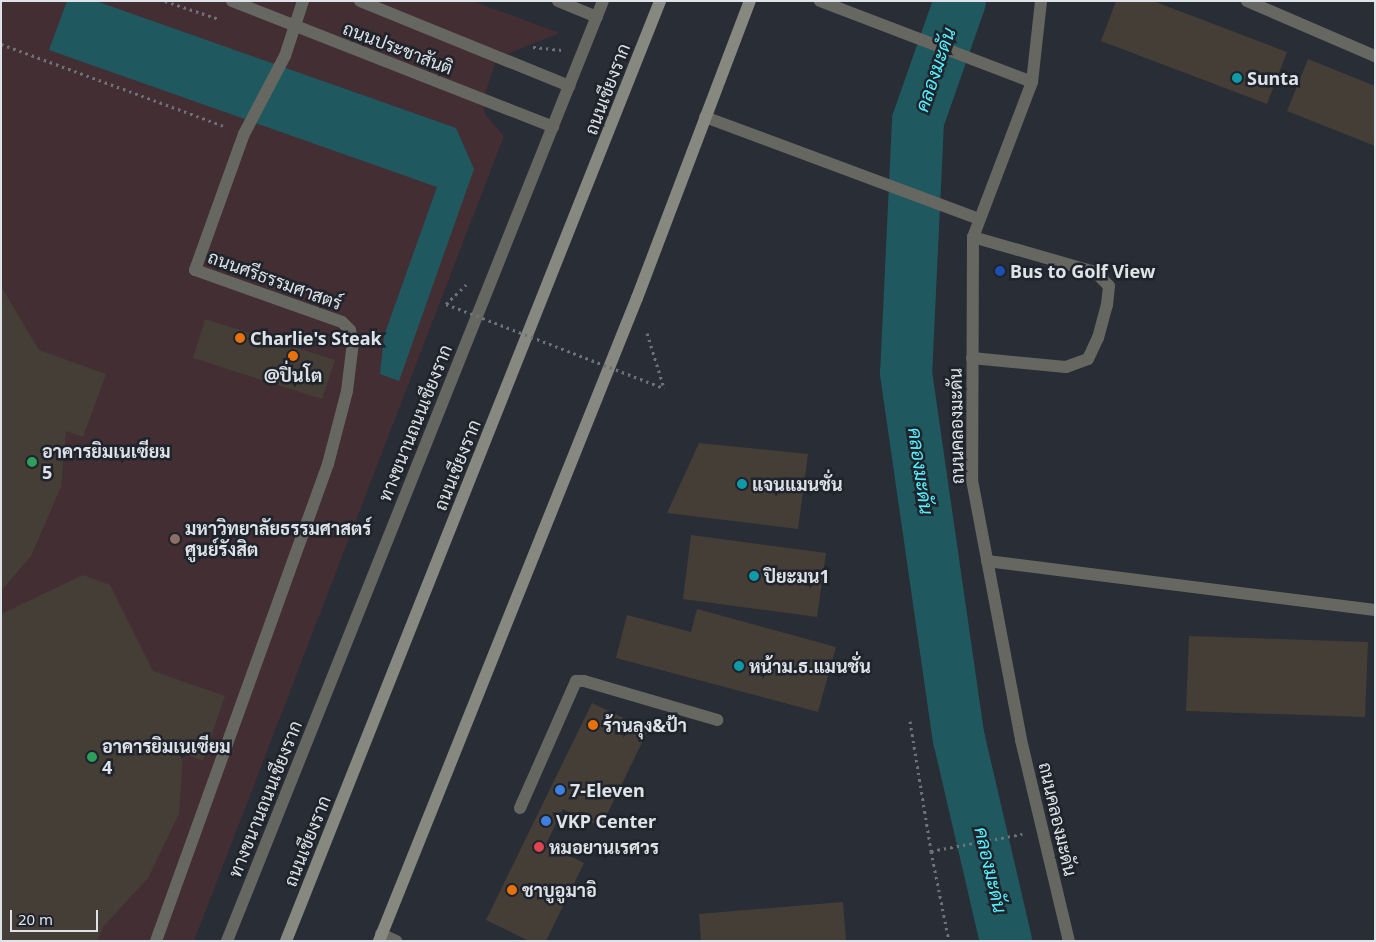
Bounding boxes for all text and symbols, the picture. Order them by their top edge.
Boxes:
street label: ถนนประชาสันติ [340,17,456,79]
water label: คลองมะดัน [911,25,961,115]
street label: ถนนเชียงราก [580,40,634,138]
place label: Sunta [1247,67,1299,89]
marker: Sunta [1231,72,1243,84]
street label: ถนนศรีธรรมศาสตร์ [205,246,345,314]
place label: Bus to Golf View [1010,260,1155,282]
marker: Bus to Golf View [994,265,1006,277]
place label: Charlie's Steak [250,327,382,349]
marker: Charlie's Steak [234,332,246,344]
street label: ทางขนานถนนเชียงราก [374,341,456,505]
marker: @ปิ่นโต [287,350,299,362]
place label: @ปิ่นโต [264,364,322,386]
street label: ถนนคลองมะดัน [944,368,968,484]
street label: ถนนเชียงราก [429,416,485,514]
water label: คลองมะดัน [903,426,937,516]
place label: อาคารยิมเนเซียม 5 [42,441,171,484]
marker: อาคารยิมเนเซียม 5 [26,456,38,468]
place label: แจนแมนชั่น [752,473,843,495]
marker: แจนแมนชั่น [736,478,748,490]
place label: มหาวิทยาลัยธรรมศาสตร์ ศูนย์รังสิต [185,518,371,560]
marker: มหาวิทยาลัยธรรมศาสตร์ ศูนย์รังสิต [169,533,181,545]
place label: ปิยะมน1 [764,565,830,587]
marker: ปิยะมน1 [748,570,760,582]
place label: หน้าม.ธ.แมนชั่น [749,655,871,677]
marker: หน้าม.ธ.แมนชั่น [733,660,745,672]
place label: ร้านลุง&ป้า [603,714,687,736]
street label: ทางขนานถนนเชียงราก [224,717,306,881]
marker: ร้านลุง&ป้า [587,719,599,731]
place label: อาคารยิมเนเซียม 4 [102,736,231,779]
marker: อาคารยิมเนเซียม 4 [86,751,98,763]
street label: ถนนคลองมะดัน [1034,760,1082,878]
place label: 7-Eleven [570,779,645,801]
marker: 7-Eleven [554,784,566,796]
street label: ถนนเชียงราก [279,792,335,890]
place label: VKP Center [556,810,656,832]
marker: VKP Center [540,815,552,827]
water label: คลองมะดัน [969,825,1011,915]
place label: หมอยานเรศวร [549,836,659,858]
marker: หมอยานเรศวร [533,841,545,853]
place label: ชาบูอูมาอิ [522,879,597,901]
marker: ชาบูอูมาอิ [506,884,518,896]
scale bar [12,900,100,932]
text: 20 m [18,909,53,929]

